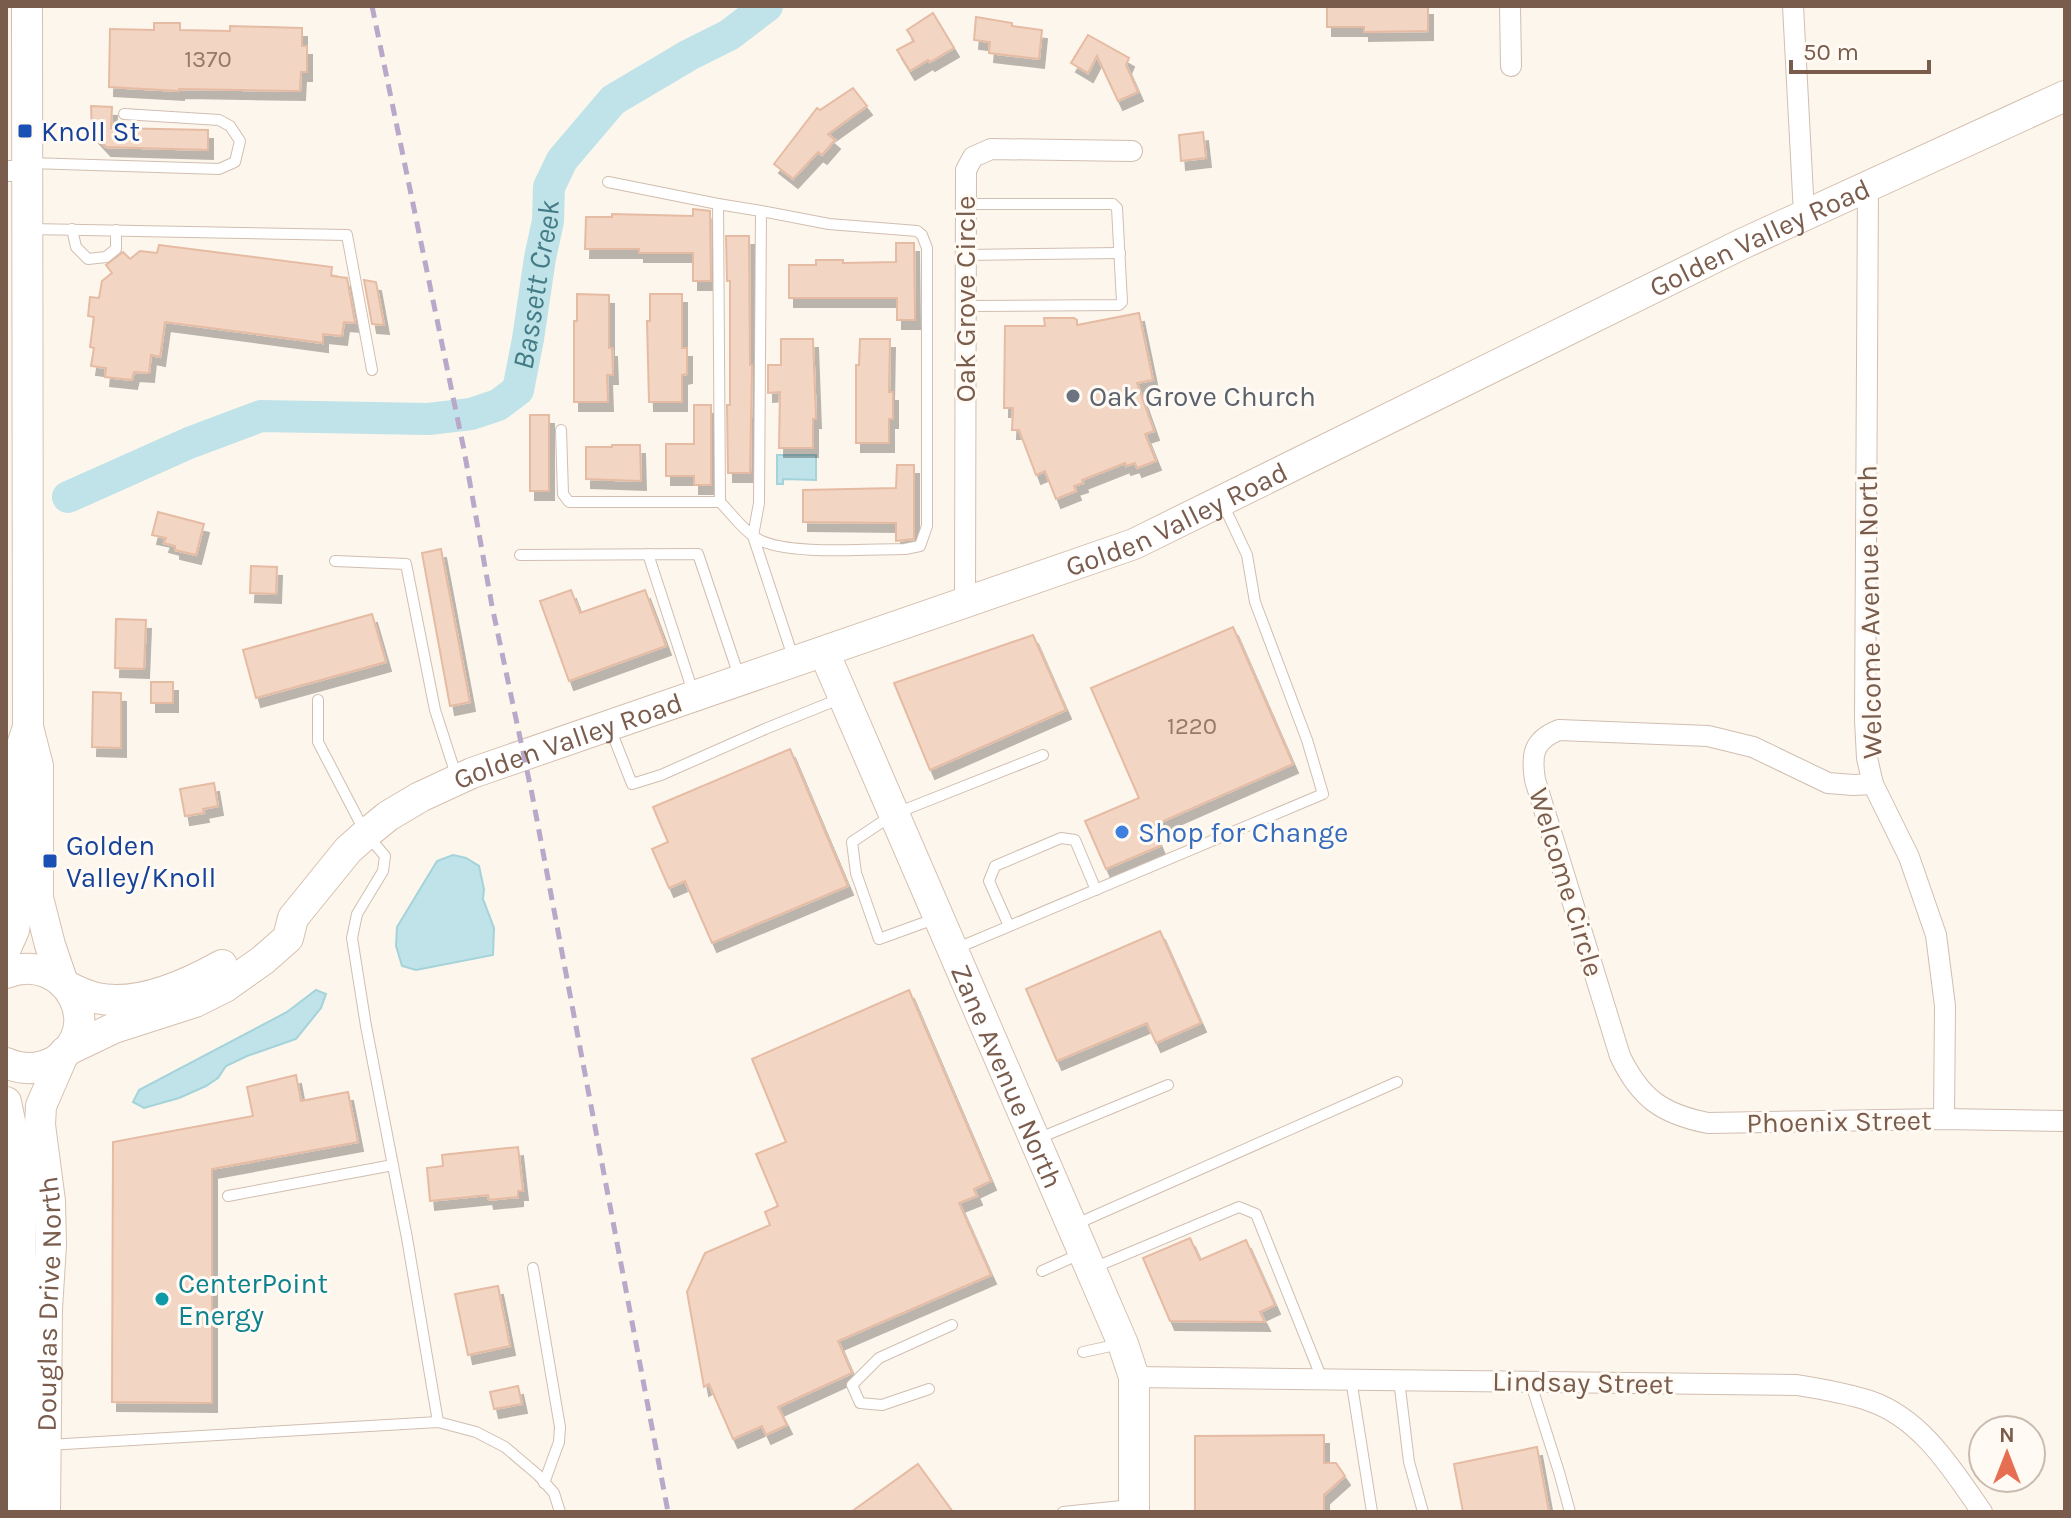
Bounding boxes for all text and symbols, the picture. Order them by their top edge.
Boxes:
scale bar [1791,24,1929,74]
text: 50 m [1803,38,1859,66]
house number: 1370 [184,45,232,73]
place label: Knoll St [41,115,140,148]
marker: Knoll St [16,122,34,140]
street label: Golden Valley Road [1644,172,1875,304]
street label: Oak Grove Circle [949,196,982,402]
water label: Bassett Creek [504,199,567,372]
place label: Oak Grove Church [1089,380,1316,413]
marker: Oak Grove Church [1064,387,1082,405]
street label: Golden Valley Road [1061,455,1293,583]
street label: Welcome Avenue North [1850,465,1889,759]
street label: Golden Valley Road [448,686,687,796]
house number: 1220 [1167,712,1217,740]
street label: Welcome Circle [1522,784,1611,981]
place label: Shop for Change [1138,816,1348,849]
marker: Shop for Change [1113,823,1131,841]
place label: Golden Valley/Knoll [66,829,216,894]
marker: Golden Valley/Knoll [41,852,59,870]
street label: Zane Avenue North [944,959,1070,1193]
street label: Phoenix Street [1746,1103,1932,1140]
street label: Douglas Drive North [30,1174,68,1432]
place label: CenterPoint Energy [178,1267,328,1332]
marker: CenterPoint Energy [153,1290,171,1308]
street label: Lindsay Street [1492,1364,1674,1401]
north arrow [1967,1414,2047,1494]
text: N [1999,1422,2015,1448]

